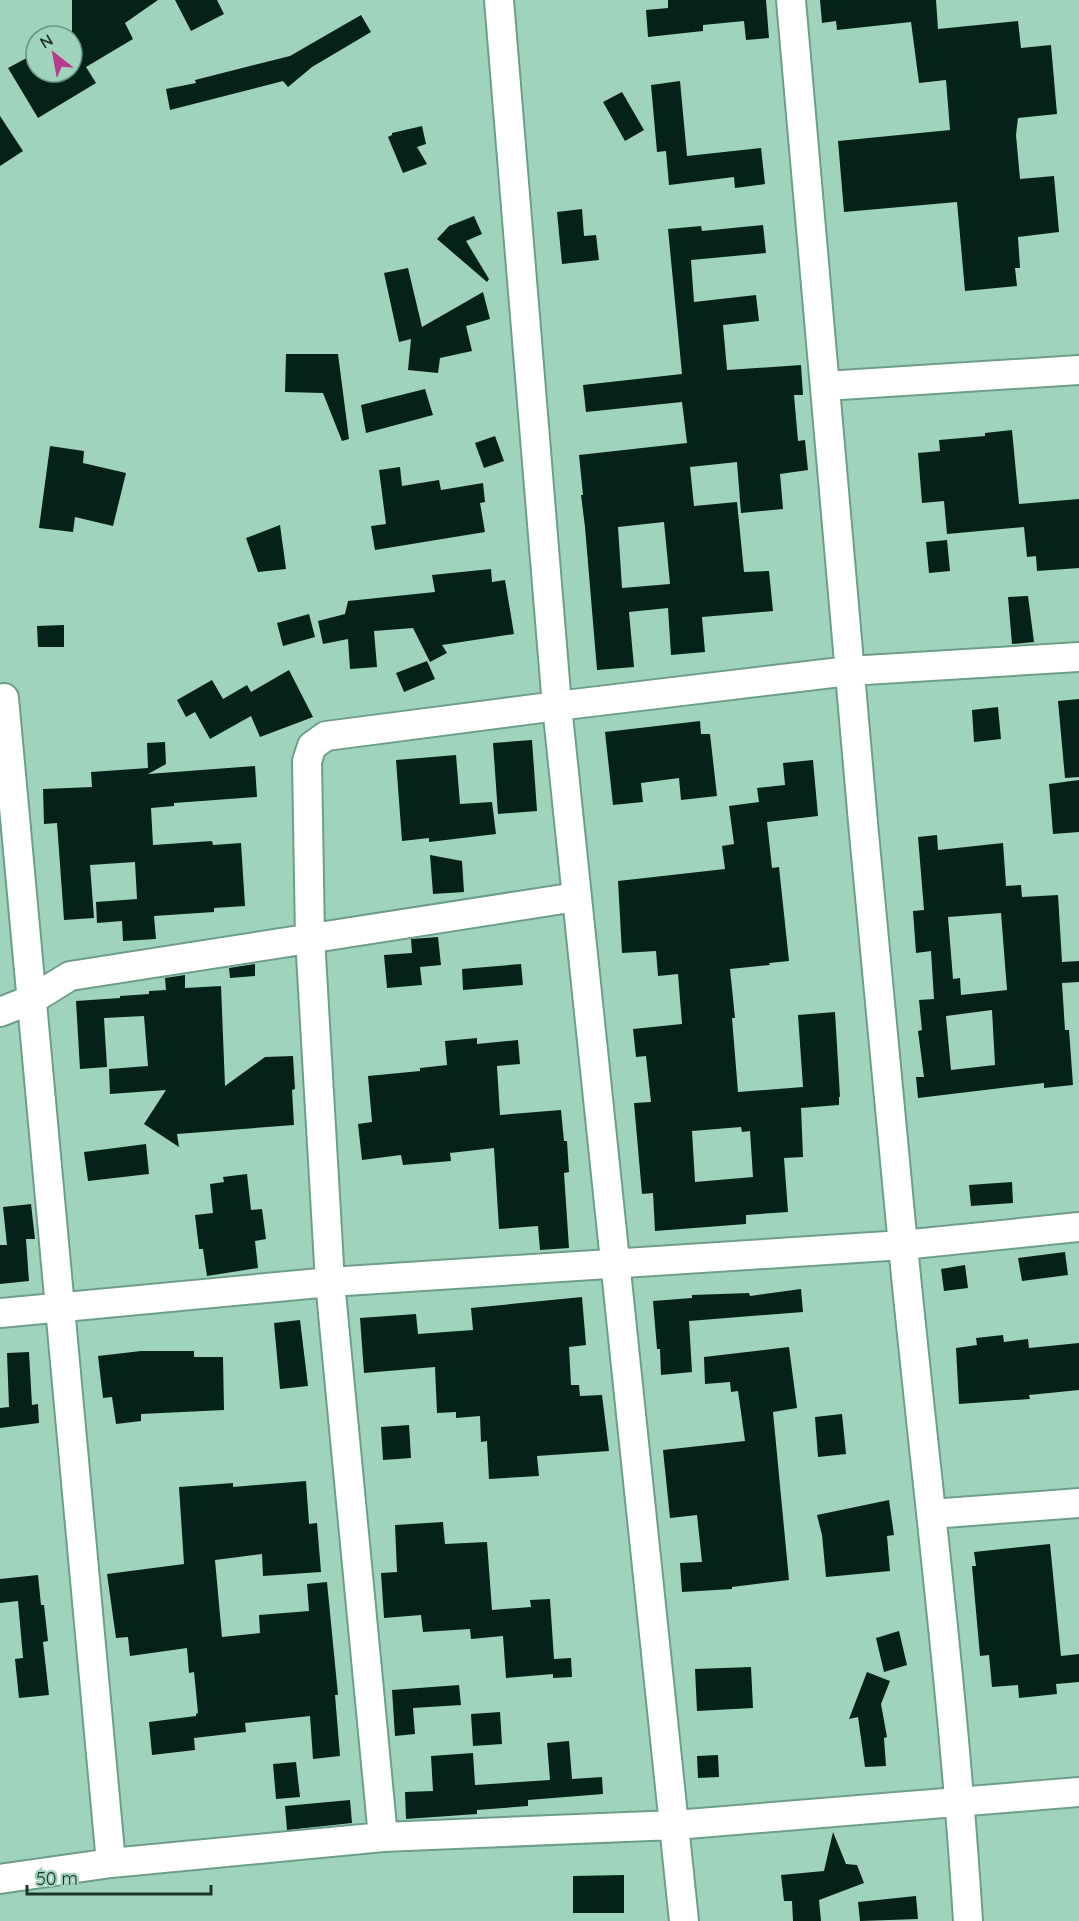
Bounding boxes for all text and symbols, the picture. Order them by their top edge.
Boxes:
north arrow [24,24,84,84]
text: N [36,30,56,53]
scale bar [27,1858,212,1896]
text: 50 m [36,1867,78,1890]

